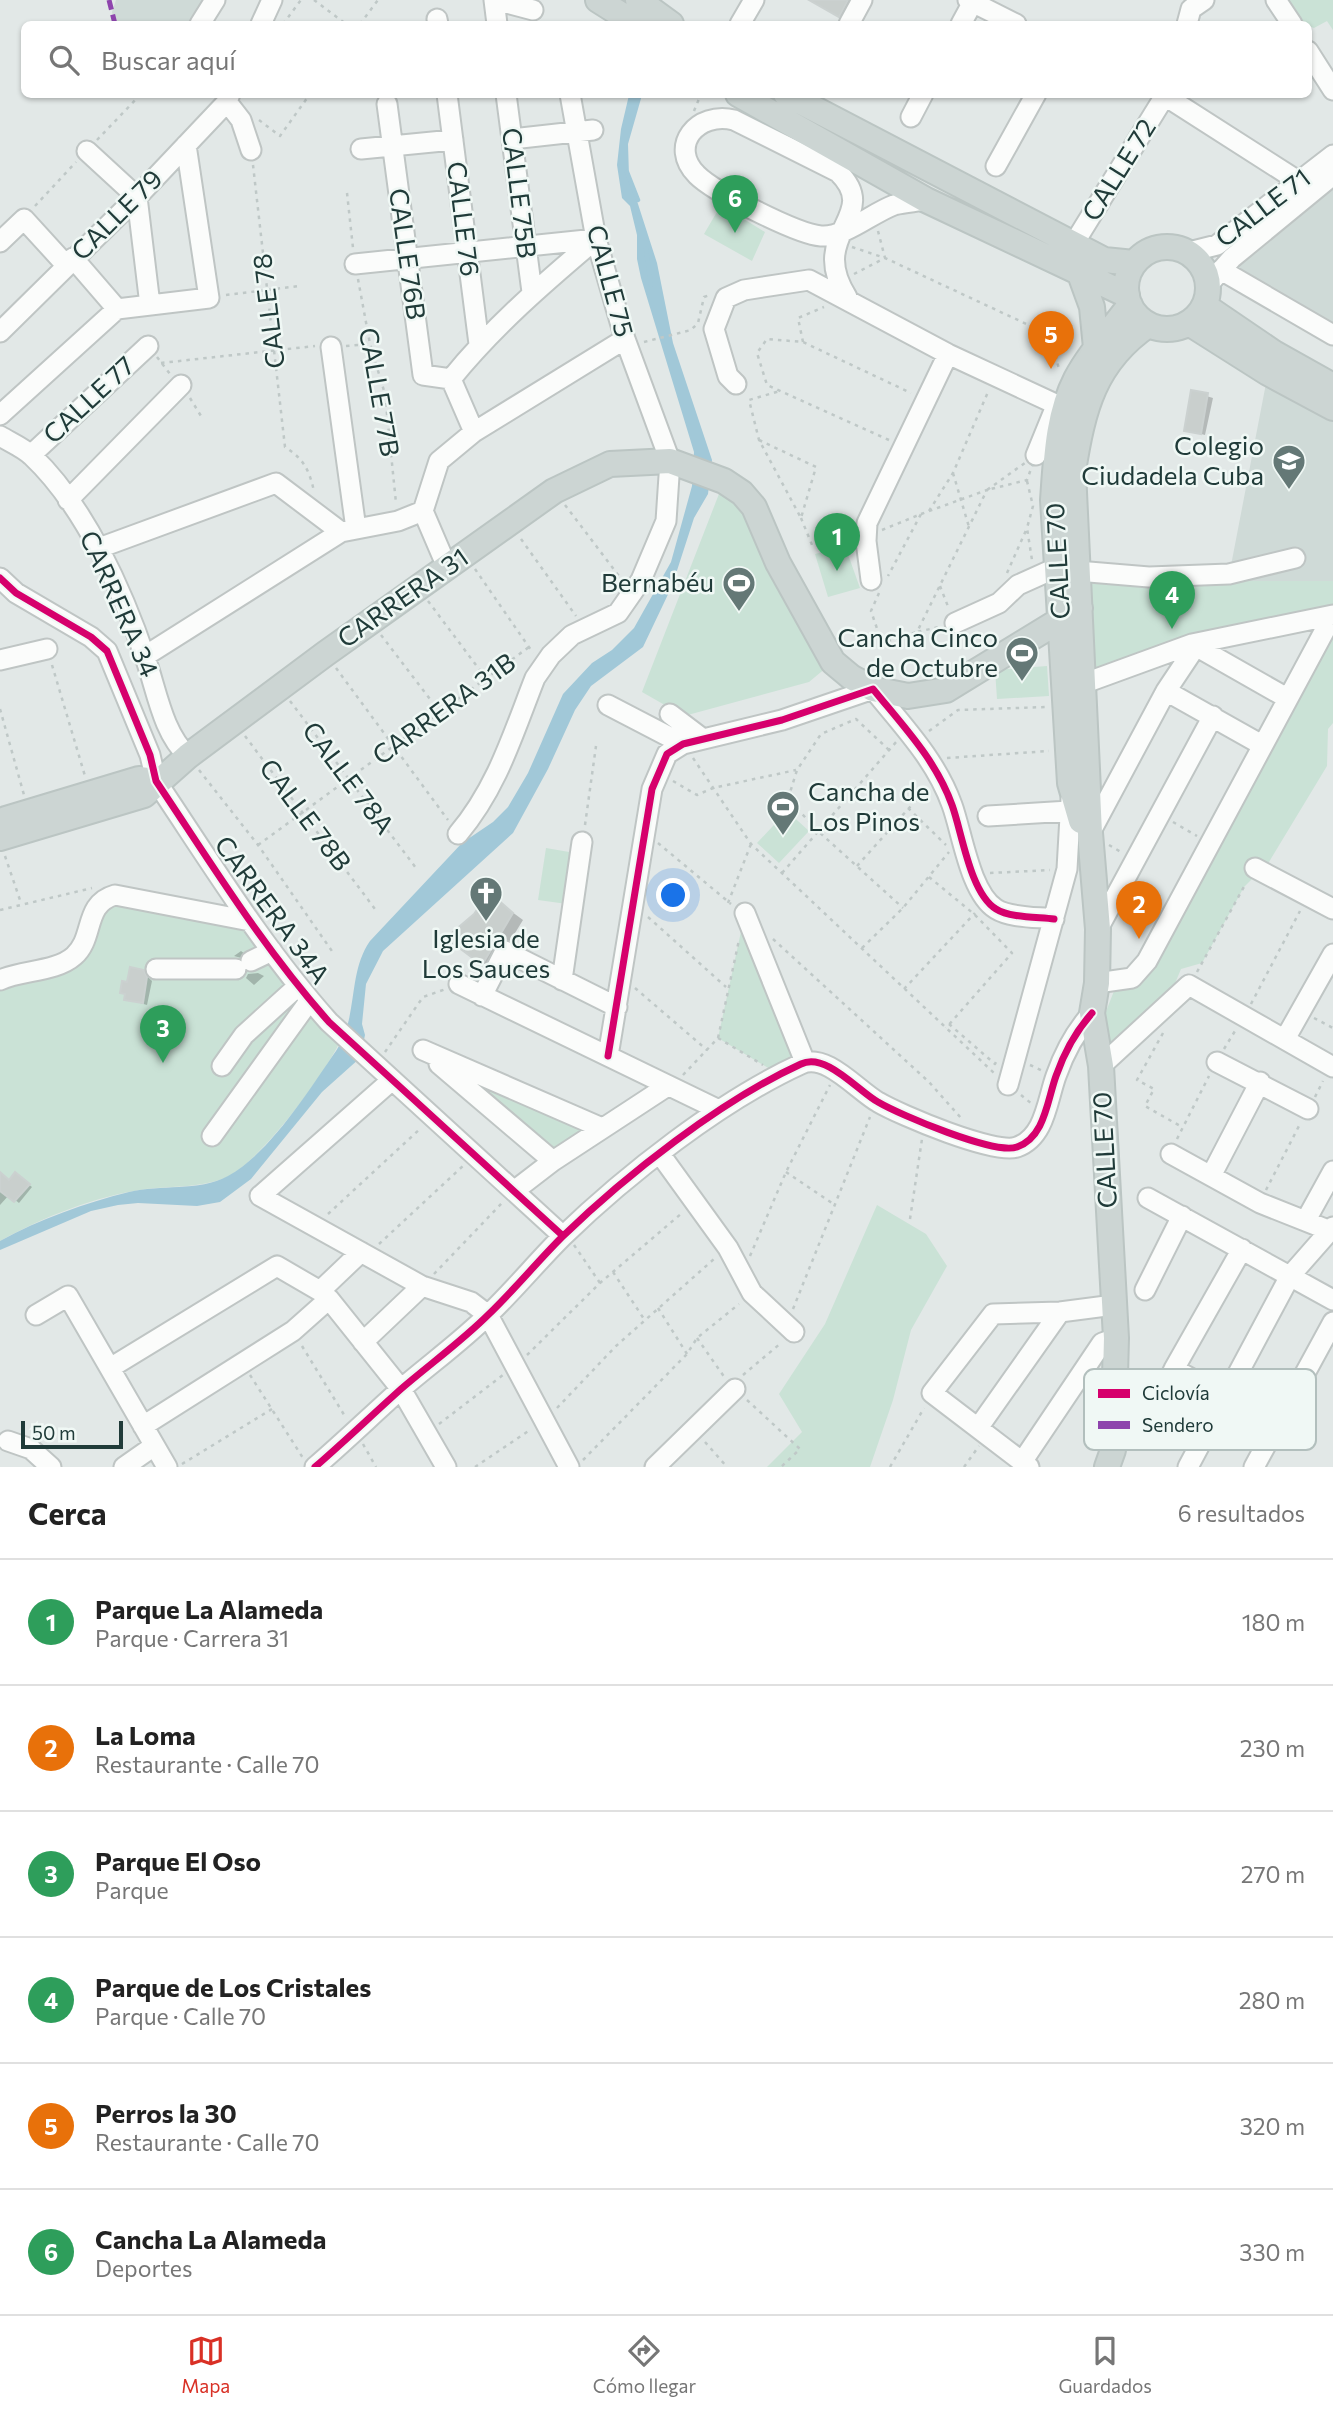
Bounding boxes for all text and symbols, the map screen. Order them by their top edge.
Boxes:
search box [21,21,1312,98]
icon: search [45,41,83,79]
text: Buscar aquí [101,44,236,75]
street label: CALLE 72 [1074,113,1161,226]
street label: CALLE 75B [497,126,544,260]
street label: CALLE 76 [442,160,487,278]
street label: CALLE 71 [1209,161,1316,253]
street label: CALLE 79 [64,162,168,266]
pin: 6 [712,175,758,233]
street label: CALLE 76B [384,186,433,321]
street label: CALLE 75 [582,221,641,340]
street label: CALLE 78 [245,252,290,370]
pin: 5 [1028,311,1074,369]
street label: CALLE 77B [354,325,407,459]
street label: CALLE 77 [36,349,140,449]
place label: Colegio Ciudadela Cuba [1081,429,1264,490]
school or university icon: Colegio Ciudadela Cuba [1270,442,1308,491]
street label: CALLE 70 [1038,502,1075,620]
pin: 1 [814,513,860,571]
street label: CARRERA 34 [74,525,166,681]
street label: CARRERA 31 [331,540,473,653]
sports icon: Bernabéu [720,564,758,613]
place label: Bernabéu [601,566,714,597]
pin: 4 [1149,571,1195,629]
place label: Cancha Cinco de Octubre [838,621,998,682]
sports icon: Cancha Cinco de Octubre [1003,634,1041,683]
street label: CARRERA 31B [366,646,521,770]
street label: CALLE 78A [297,715,402,839]
street label: CALLE 78B [254,752,358,876]
place label: Cancha de Los Pinos [808,775,929,836]
sports icon: Cancha de Los Pinos [764,788,802,837]
street label: CARRERA 34A [209,829,337,989]
church icon: Iglesia de Los Sauces [467,874,505,923]
your location [656,878,690,912]
pin: 2 [1116,881,1162,939]
place label: Iglesia de Los Sauces [422,922,550,983]
pin: 3 [140,1005,186,1063]
street label: CALLE 70 [1085,1091,1122,1209]
legend [1084,1369,1316,1450]
text: Ciclovía [1142,1381,1210,1404]
text: Sendero [1142,1413,1214,1436]
scale bar [21,1418,122,1450]
text: 50 m [32,1421,76,1444]
text: Cerca [28,1494,107,1531]
text: 6 resultados [1178,1499,1305,1527]
text: Parque La Alameda [95,1593,323,1624]
text: 1 [46,1608,56,1636]
text: 180 m [1242,1608,1305,1636]
text: Parque · Carrera 31 [95,1624,289,1652]
text: La Loma [95,1719,196,1750]
text: 2 [44,1734,58,1762]
text: 230 m [1240,1734,1305,1762]
text: Restaurante · Calle 70 [95,1750,319,1778]
text: Parque El Oso [95,1845,261,1876]
text: 3 [44,1860,58,1888]
text: 270 m [1241,1860,1305,1888]
text: Parque [95,1876,169,1904]
text: Parque de Los Cristales [95,1971,371,2002]
text: 4 [44,1986,58,2014]
text: 280 m [1239,1986,1305,2014]
text: Parque · Calle 70 [95,2002,266,2030]
text: Perros la 30 [95,2097,237,2128]
text: 5 [44,2112,58,2140]
text: 320 m [1240,2112,1305,2140]
text: Restaurante · Calle 70 [95,2128,319,2156]
text: Cancha La Alameda [95,2223,326,2254]
text: 6 [44,2238,58,2266]
text: 330 m [1239,2238,1305,2266]
text: Deportes [95,2254,192,2282]
tab: Mapa [181,2332,230,2397]
tab: Cómo llegar [593,2332,696,2397]
tab: Guardados [1058,2332,1152,2397]

